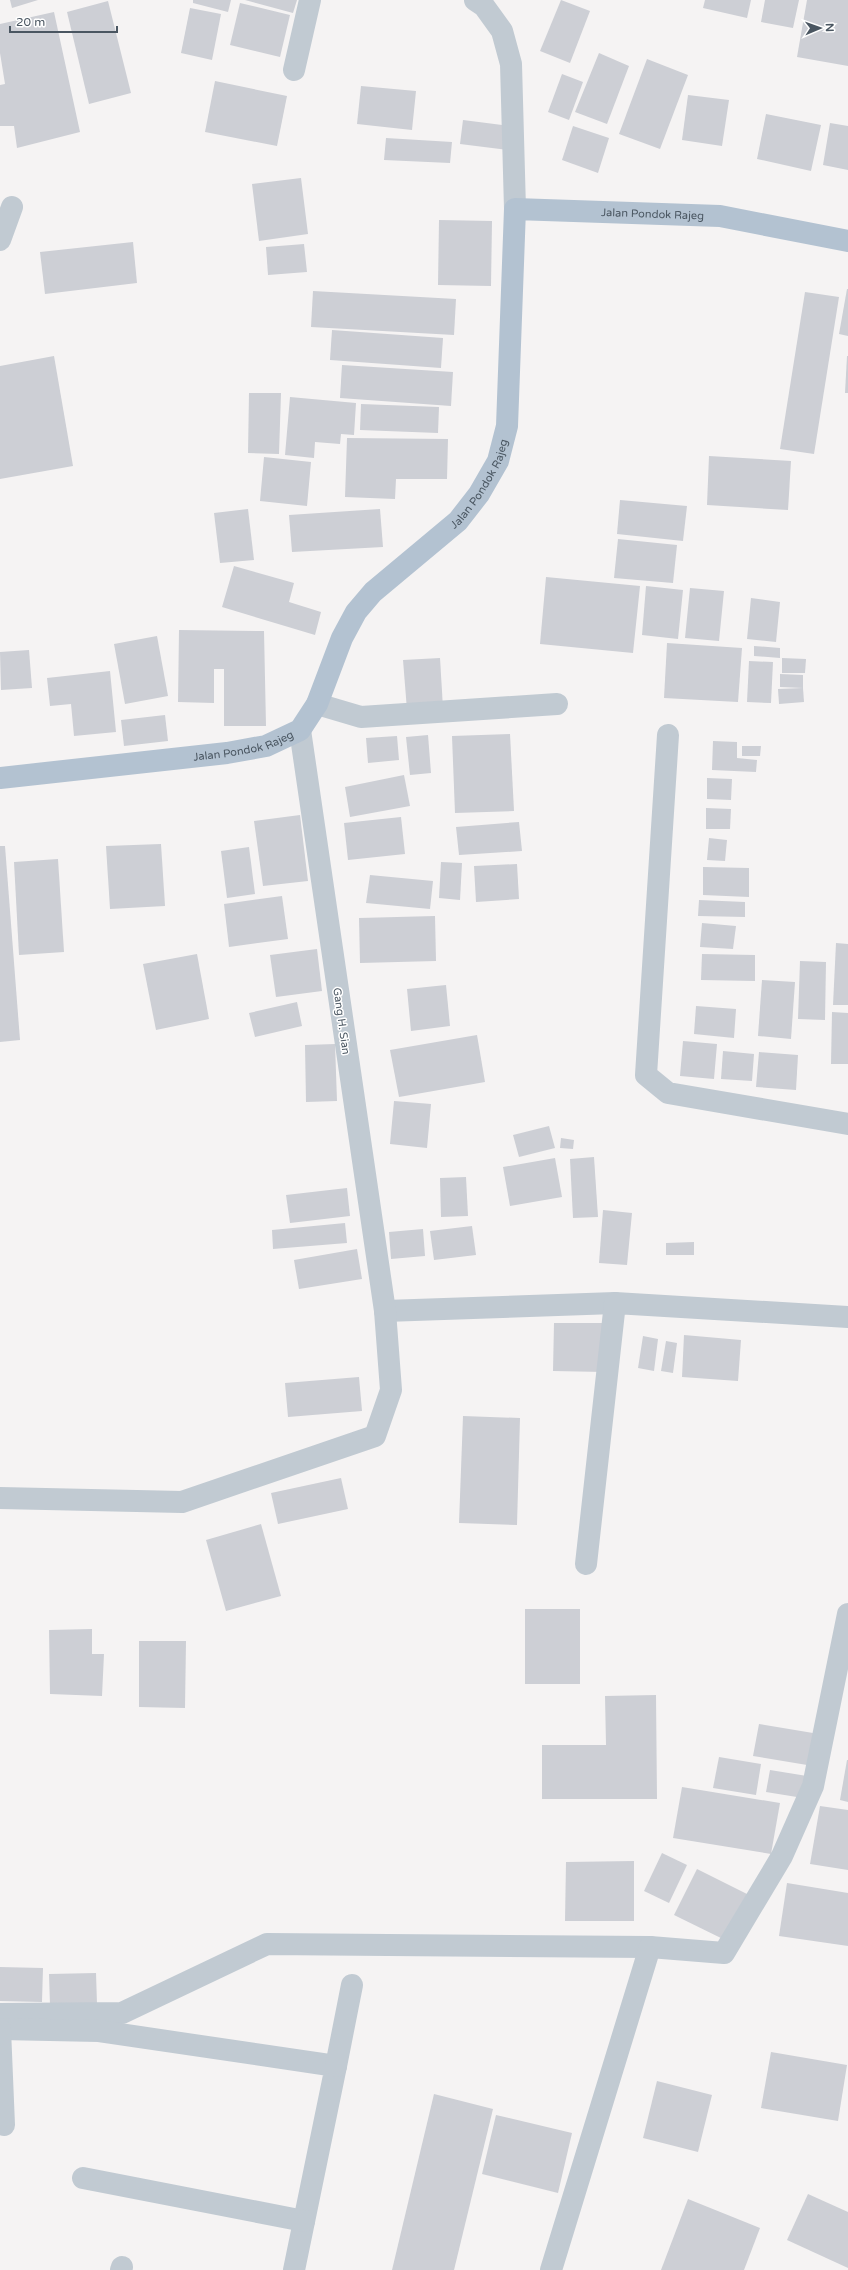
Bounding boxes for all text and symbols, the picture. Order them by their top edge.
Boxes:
scale bar [10,8,117,34]
north arrow [800,8,840,48]
text: 20 m [16,15,45,29]
text: N [823,23,836,32]
street label: Jalan Pondok Rajeg [601,206,704,222]
street label: Jalan Pondok Rajeg [448,438,510,532]
street label: Jalan Pondok Rajeg [193,728,296,764]
street label: Gang H. Sian [330,987,353,1055]

